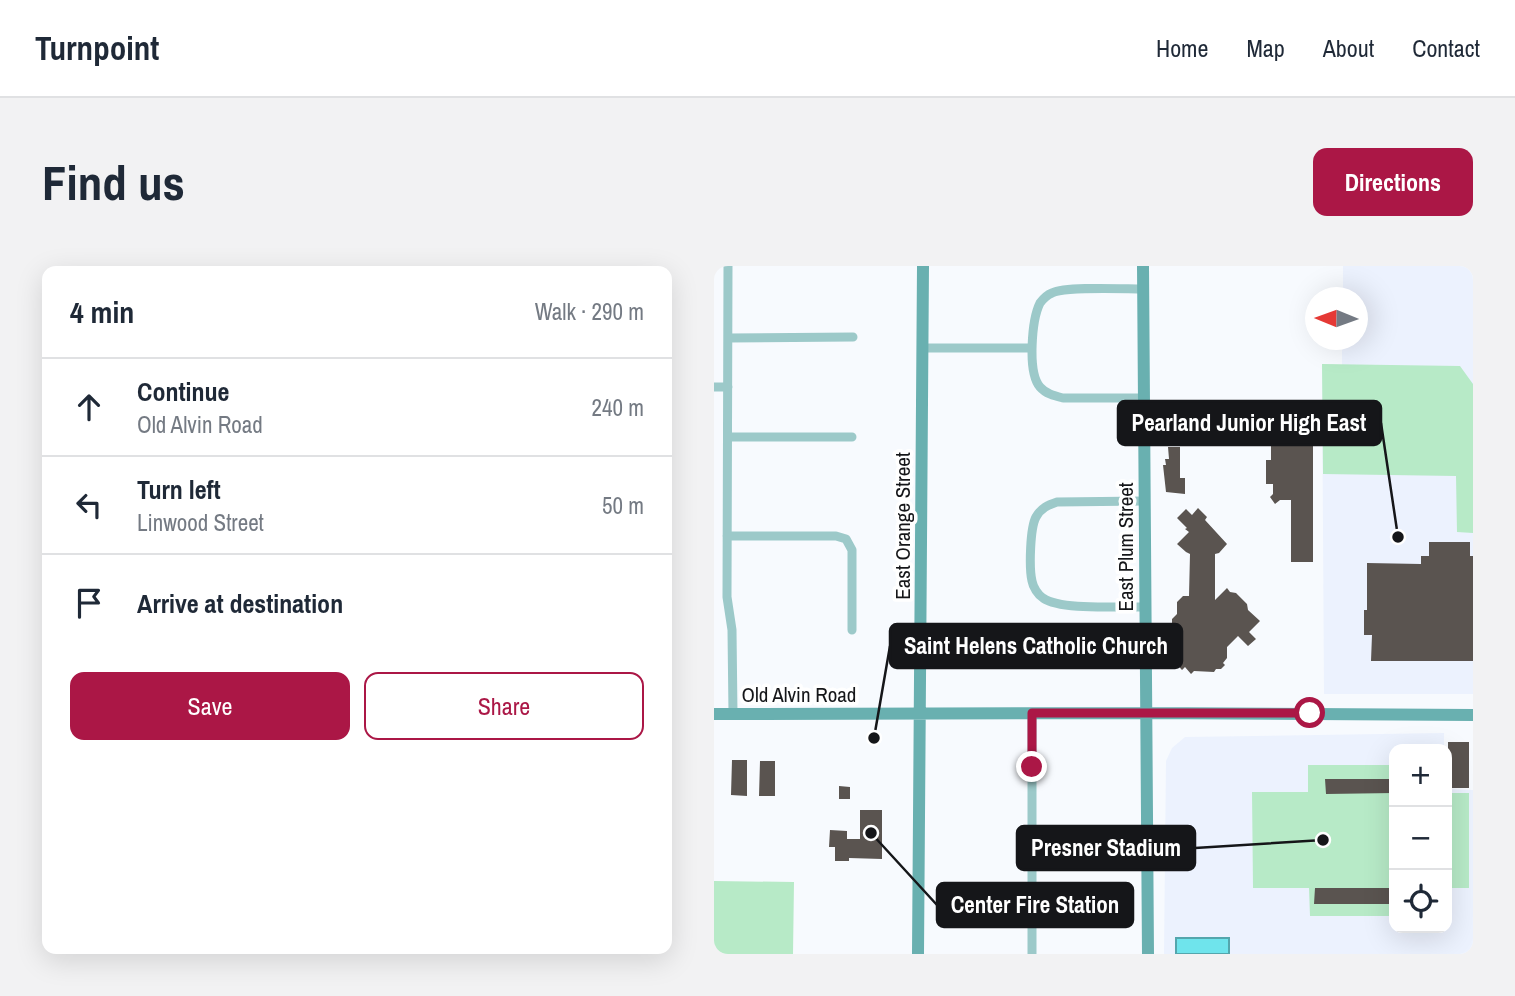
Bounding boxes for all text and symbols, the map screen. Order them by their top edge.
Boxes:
text: Turnpoint [35,26,159,70]
text: Home [1156,32,1208,64]
text: Map [1246,32,1285,64]
text: About [1323,32,1374,64]
text: Contact [1412,32,1480,64]
button: Directions [1313,148,1473,216]
text: Find us [42,149,185,215]
north arrow [1305,287,1368,350]
text: 4 min [70,292,134,332]
text: Walk · 290 m [535,296,644,327]
text: Continue [137,374,229,409]
icon: ahead [70,388,108,426]
text: 240 m [592,392,644,423]
callout: Pearland Junior High East [1118,401,1381,445]
text: Pearland Junior High East [1132,407,1366,438]
text: Old Alvin Road [137,409,263,440]
street label: East Orange Street [888,452,917,600]
text: Turn left [137,472,221,507]
street label: East Plum Street [1111,482,1140,612]
icon: left [70,486,108,524]
text: 50 m [602,490,644,521]
text: Linwood Street [137,507,264,538]
icon: arrive [70,584,108,622]
text: Arrive at destination [137,586,343,621]
callout: Saint Helens Catholic Church [890,624,1182,668]
text: Saint Helens Catholic Church [904,630,1168,661]
button: Save [70,672,350,740]
button: Share [364,672,644,740]
street label: Old Alvin Road [742,680,856,709]
route start [1294,697,1325,728]
map controls [1389,744,1452,933]
button: + [1389,744,1452,807]
route end [1016,751,1047,782]
button: − [1389,807,1452,870]
callout: Presner Stadium [1017,826,1195,870]
text: Presner Stadium [1031,832,1181,863]
button: locate [1389,870,1452,933]
callout: Center Fire Station [937,883,1133,927]
text: Center Fire Station [951,889,1119,920]

